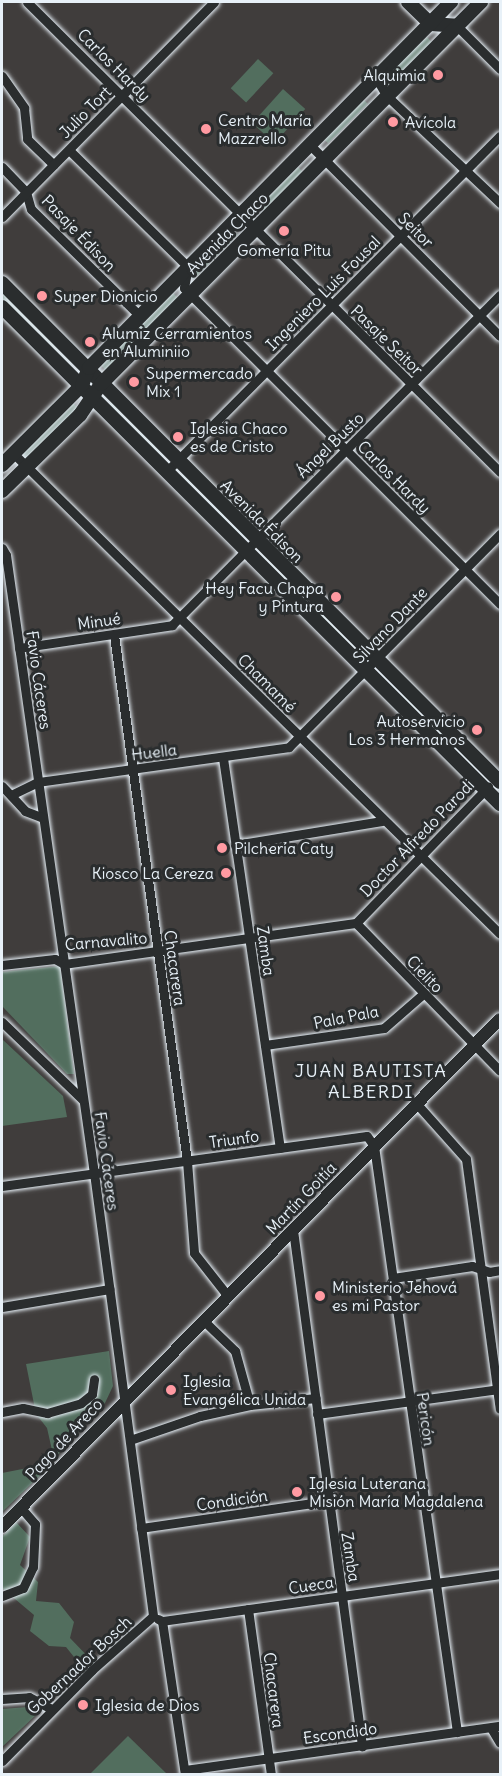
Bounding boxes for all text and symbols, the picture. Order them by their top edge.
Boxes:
street label: Carlos Hardy [74,25,154,105]
place label: Alquimia [364,65,426,85]
marker: Alquimia [431,68,445,82]
street label: Julio Tort [55,82,115,142]
place label: Centro María Mazzrello [218,110,312,148]
place label: Avícola [405,112,456,132]
marker: Avícola [386,115,400,129]
marker: Centro María Mazzrello [199,122,213,136]
street label: Avenida Chaco [182,188,272,278]
street label: Pasaje Édison [38,191,120,275]
street label: Seitor [394,208,438,252]
marker: Gomería Pitu [277,224,291,238]
street label: Ingeniero Luis Fousal [262,232,384,354]
place label: Gomería Pitu [237,240,331,260]
place label: Super Dionicio [54,286,158,306]
marker: Super Dionicio [35,289,49,303]
street label: Pasaje Seitor [347,301,427,379]
place label: Alumiz Cerramientos en Aluminiio [102,323,252,361]
marker: Alumiz Cerramientos en Aluminiio [83,335,97,349]
place label: Supermercado Mix 1 [146,363,253,401]
marker: Supermercado Mix 1 [127,375,141,389]
street label: Ángel Busto [292,408,368,482]
place label: Iglesia Chaco es de Cristo [190,418,287,456]
marker: Iglesia Chaco es de Cristo [171,430,185,444]
street label: Carlos Hardy [354,437,434,517]
street label: Avenida Édison [217,476,307,566]
place label: Hey Facu Chapa y Pintura [205,578,324,616]
street label: Silvano Dante [349,583,431,667]
marker: Hey Facu Chapa y Pintura [329,590,343,604]
street label: Minué [76,608,122,634]
street label: Favio Cáceres [23,629,55,731]
street label: Chamamé [234,650,300,716]
place label: Autoservicio Los 3 Hermanos [348,711,465,749]
marker: Autoservicio Los 3 Hermanos [470,723,484,737]
street label: Huella [130,740,178,764]
street label: Doctor Alfredo Parodi [356,775,478,901]
place label: Pilchería Caty [234,838,334,858]
marker: Pilchería Caty [215,841,229,855]
place label: Kiosco La Cereza [92,863,214,883]
marker: Kiosco La Cereza [219,866,233,880]
street label: Zamba [253,925,279,977]
street label: Carnavalito [64,928,148,954]
street label: Chacarera [160,929,190,1007]
street label: Cielito [403,951,447,997]
street label: Pala Pala [312,1001,380,1033]
district label: JUAN BAUTISTA ALBERDI [295,1061,447,1104]
street label: Favio Cáceres [91,1110,123,1212]
street label: Triunfo [208,1126,260,1152]
street label: Martín Goitía [262,1158,340,1238]
place label: Ministerio Jehová es mi Pastor [332,1277,457,1315]
marker: Ministerio Jehová es mi Pastor [313,1289,327,1303]
place label: Iglesia Evangélica Unida [183,1371,306,1409]
marker: Iglesia Evangélica Unida [164,1383,178,1397]
street label: Pericón [413,1391,439,1447]
street label: Pago de Areco [22,1395,106,1483]
place label: Iglesia Luterana Misión María Magdalena [309,1473,483,1511]
marker: Iglesia Luterana Misión María Magdalena [290,1485,304,1499]
street label: Condición [195,1486,269,1514]
street label: Zamba [338,1531,364,1583]
street label: Cueca [287,1572,335,1598]
street label: Gobernador Bosch [23,1612,135,1718]
street label: Chacarera [260,1651,288,1729]
place label: Iglesia de Dios [95,1695,200,1715]
marker: Iglesia de Dios [76,1698,90,1712]
street label: Escondido [302,1718,378,1748]

